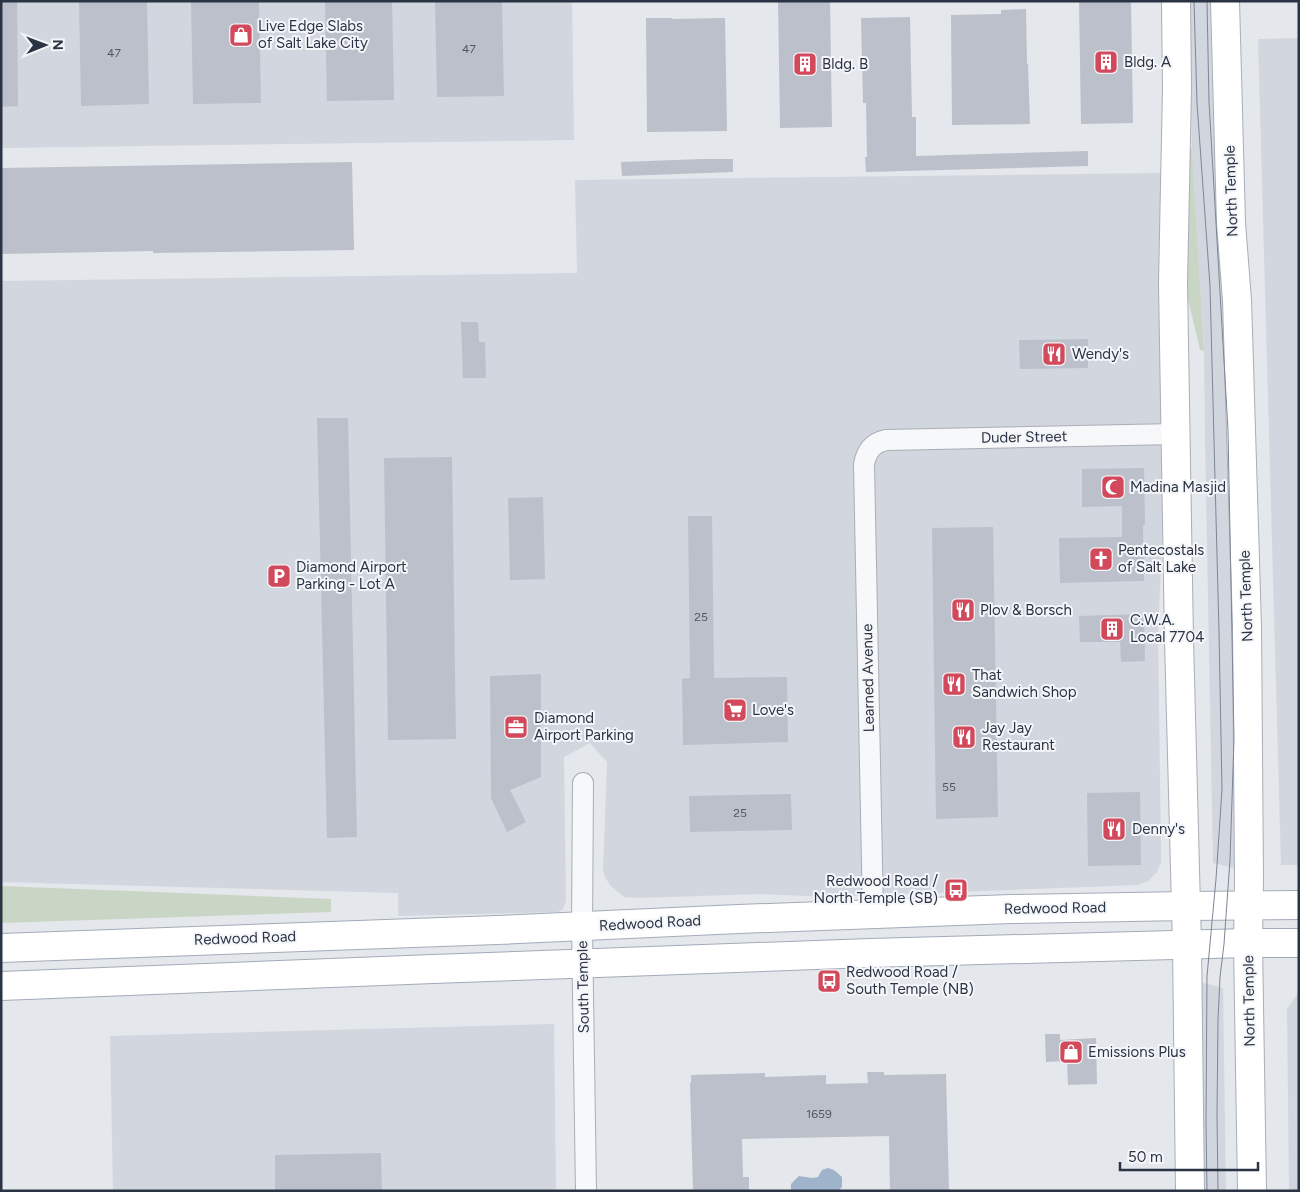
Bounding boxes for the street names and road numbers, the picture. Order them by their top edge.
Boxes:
street label: North Temple [1220,145,1242,237]
street label: Duder Street [981,427,1068,447]
street label: North Temple [1235,550,1257,642]
street label: Learned Avenue [858,624,878,732]
street label: Redwood Road [1004,898,1106,918]
street label: Redwood Road [598,911,702,935]
street label: Redwood Road [194,927,296,949]
street label: South Temple [573,940,593,1034]
street label: North Temple [1239,955,1259,1047]

